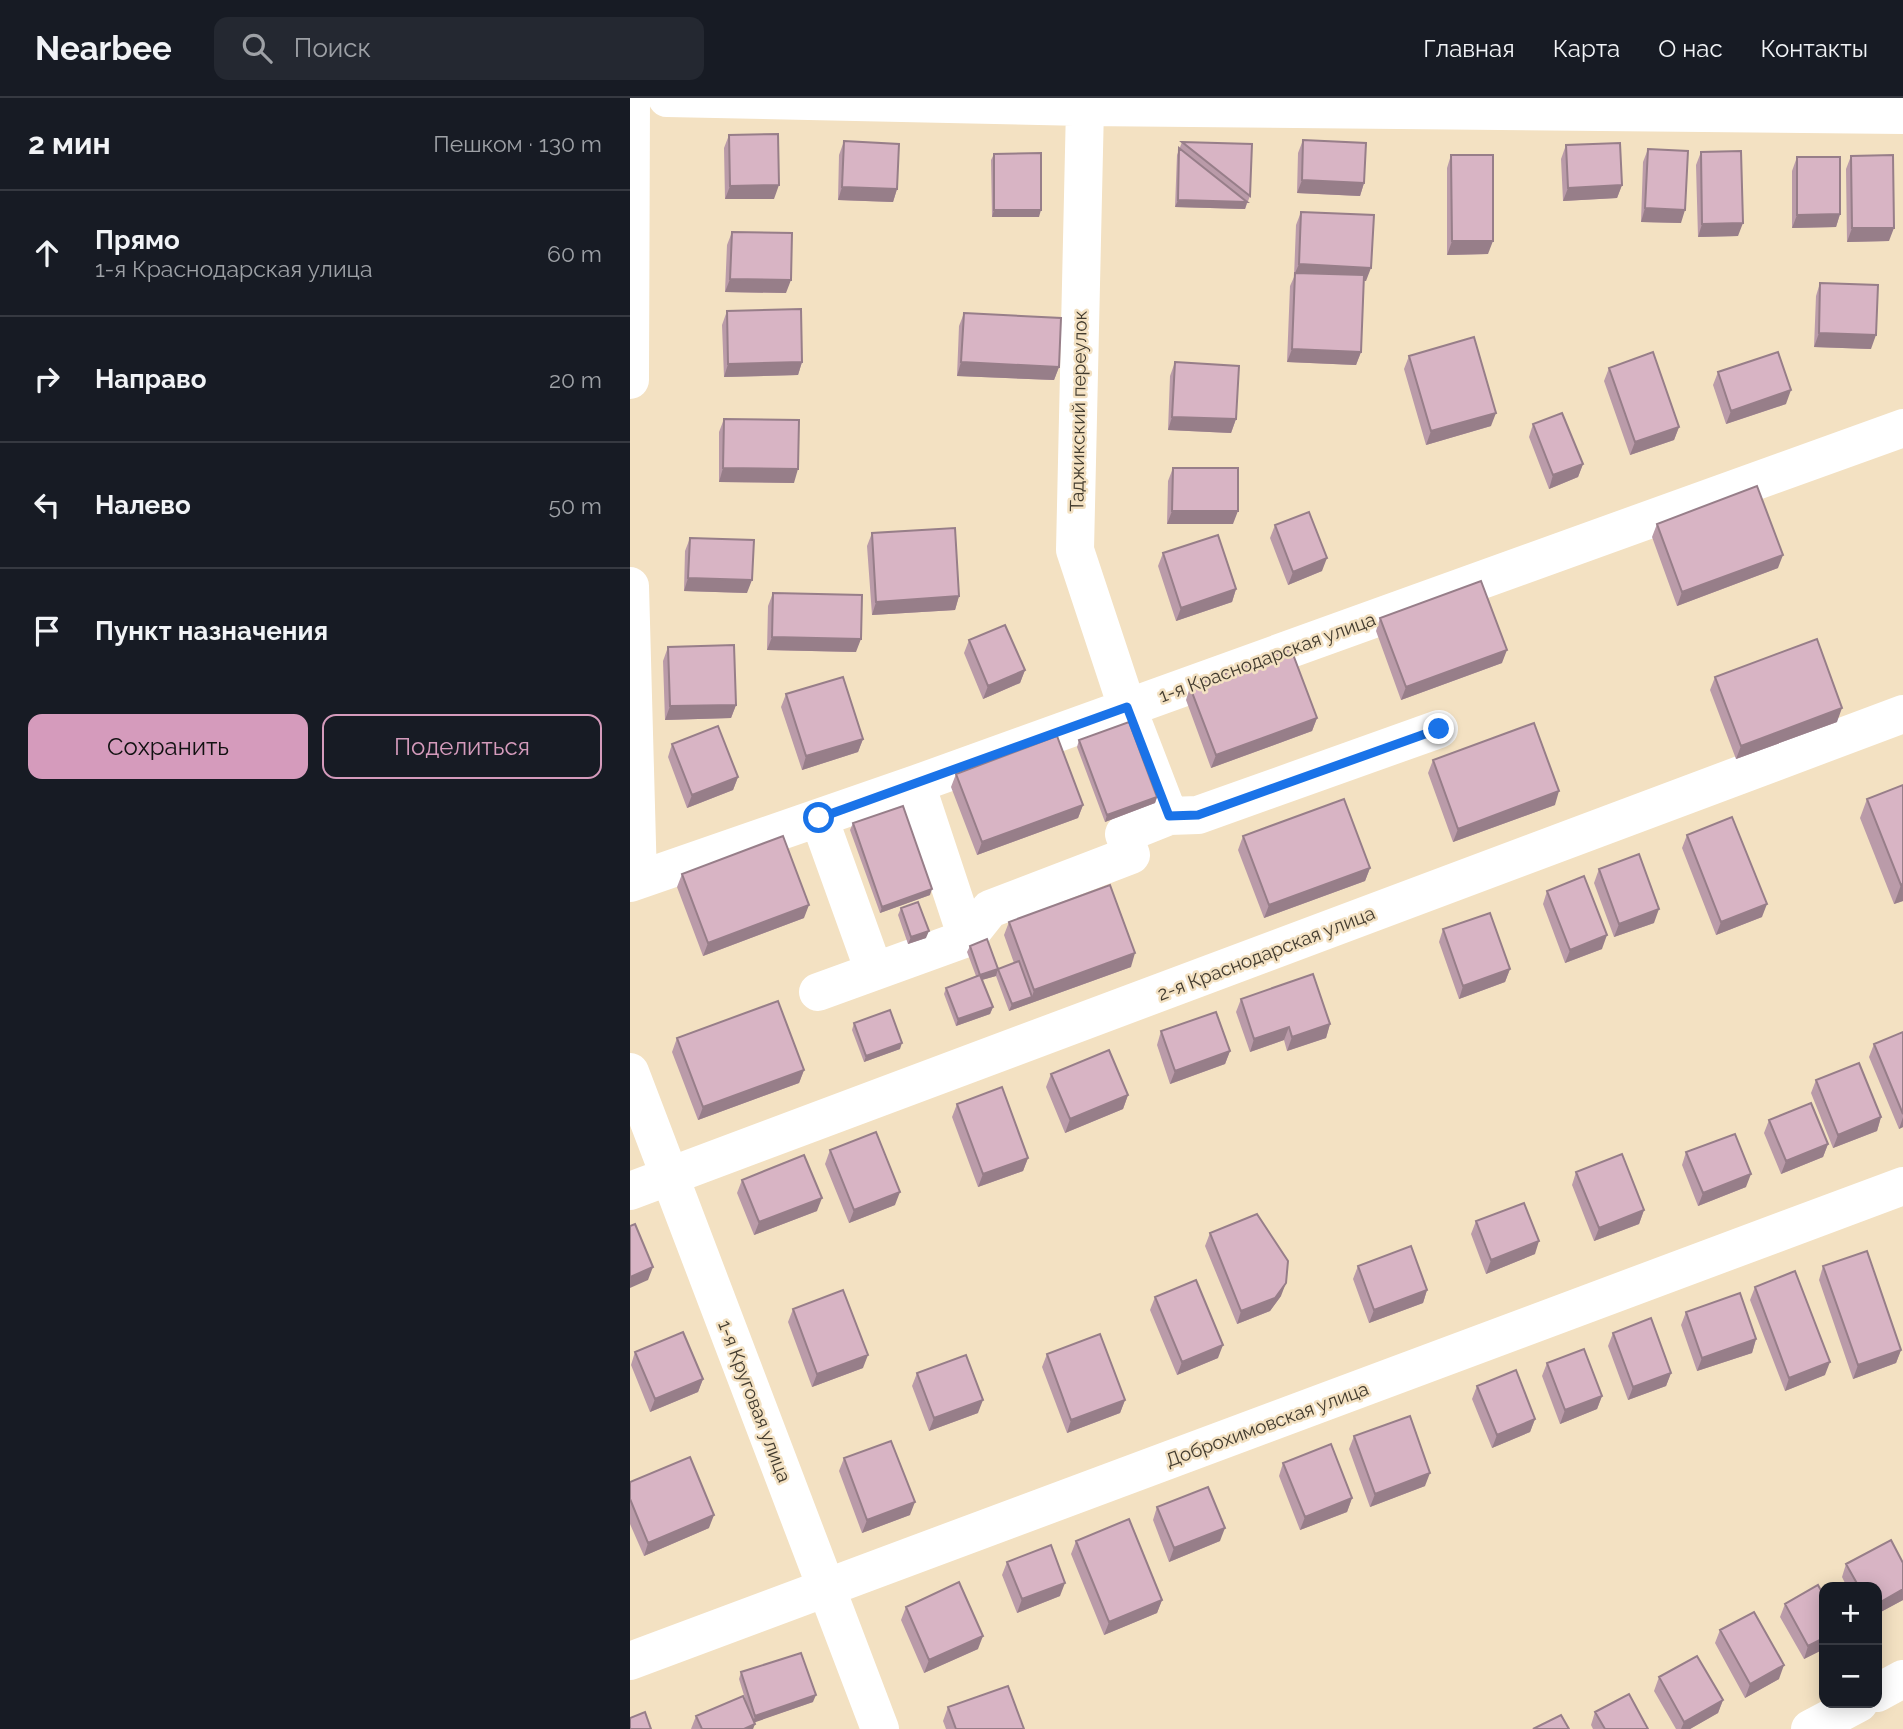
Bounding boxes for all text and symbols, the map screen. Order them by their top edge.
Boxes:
search box [214,17,704,80]
text: Nearbee [35,29,172,68]
icon: search [238,29,276,67]
text: Поиск [294,33,371,63]
text: Главная [1423,34,1515,63]
text: Карта [1553,34,1620,63]
text: О нас [1658,34,1723,63]
text: Контакты [1761,34,1868,63]
text: 2 мин [28,126,111,161]
text: Пешком · 130 m [433,130,602,157]
text: Прямо [95,225,180,255]
icon: ahead [28,234,66,272]
text: 60 m [547,240,602,267]
text: 1-я Краснодарская улица [95,255,372,282]
street label: Таджикский переулок [1065,310,1091,512]
icon: right [28,360,66,398]
text: Направо [95,364,206,394]
text: 20 m [549,366,602,393]
icon: left [28,486,66,524]
text: Налево [95,490,191,520]
text: 50 m [548,492,602,519]
street label: 1-я Краснодарская улица [1156,607,1378,707]
icon: arrive [28,612,66,650]
text: Пункт назначения [95,616,328,646]
route end [1423,713,1454,744]
button: Сохранить [28,714,308,779]
button: Поделиться [322,714,602,779]
route start [803,802,834,833]
street label: 2-я Краснодарская улица [1154,901,1378,1005]
street label: 1-я Круговая улица [714,1317,796,1485]
street label: Доброхимовская улица [1163,1377,1371,1471]
map controls [1819,1582,1882,1708]
button: + [1819,1582,1882,1645]
button: − [1819,1645,1882,1708]

